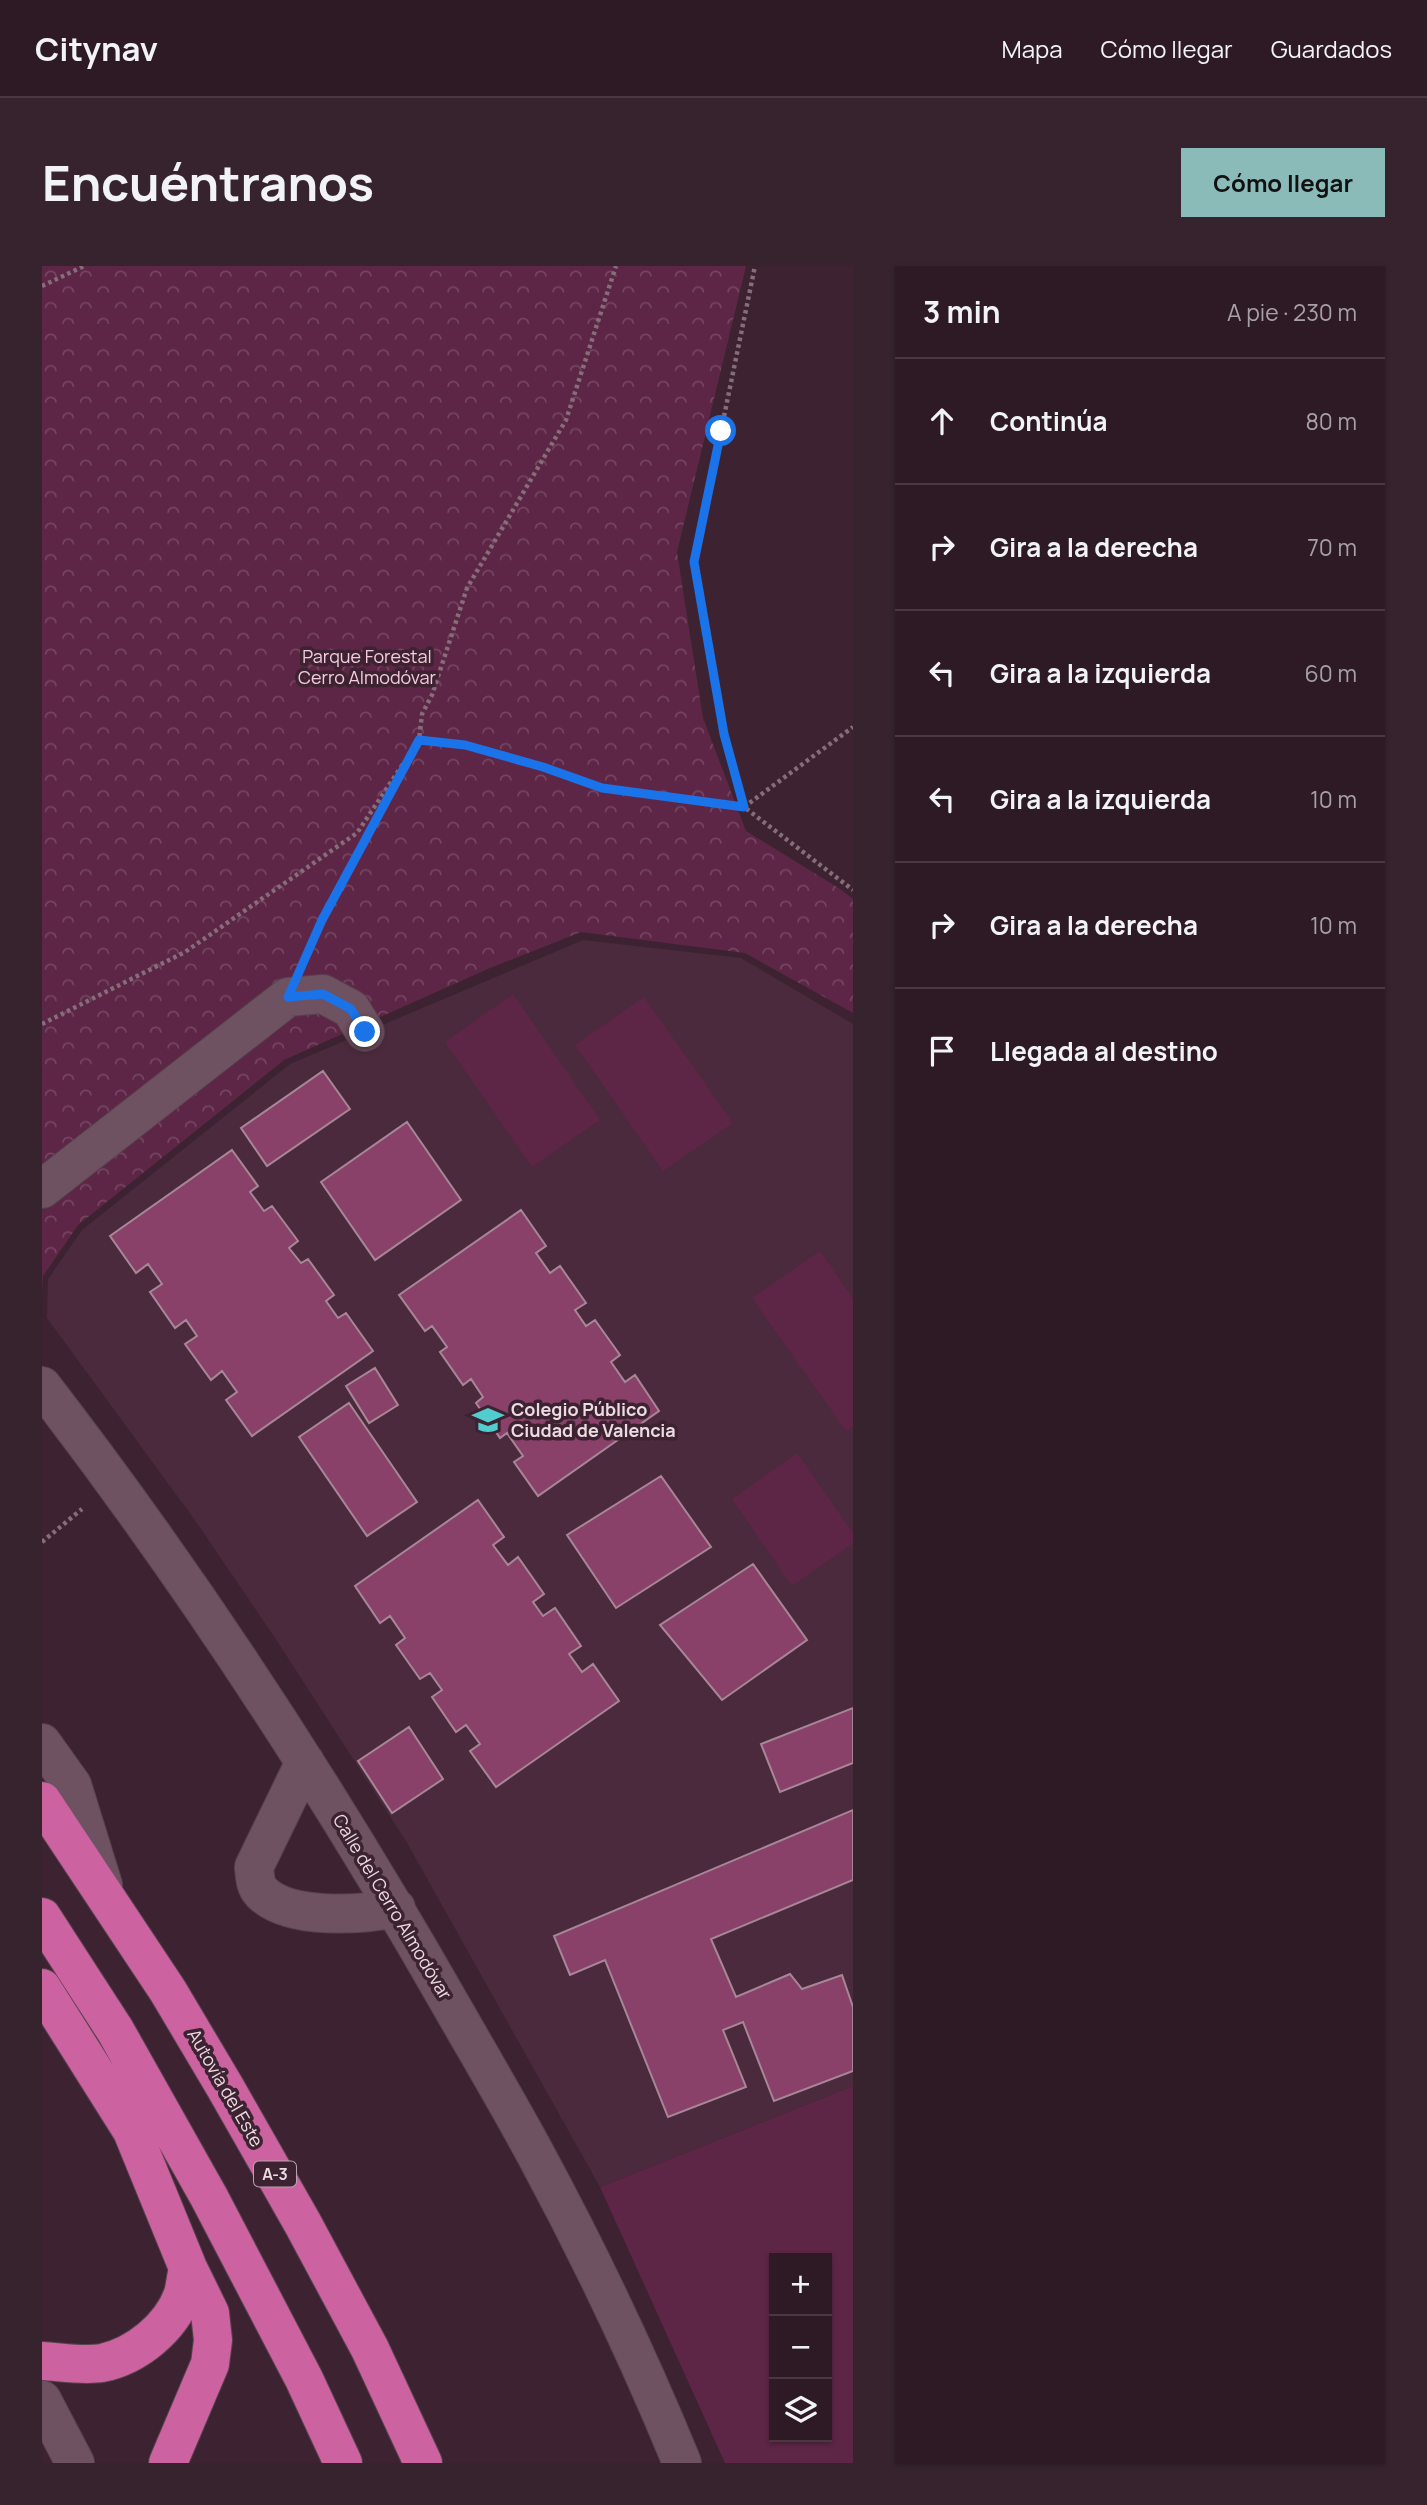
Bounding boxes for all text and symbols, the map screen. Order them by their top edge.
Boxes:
text: Citynav [35,26,158,71]
text: Mapa [1002,32,1063,65]
text: Cómo llegar [1101,32,1233,65]
text: Guardados [1271,32,1392,65]
button: Cómo llegar [1181,148,1385,217]
text: Encuéntranos [42,149,374,216]
text: 3 min [923,291,1001,332]
text: A pie · 230 m [1227,296,1357,328]
icon: ahead [923,402,961,440]
text: Continúa [990,403,1108,439]
text: 80 m [1306,405,1357,437]
route start [705,415,736,446]
icon: right [923,528,961,566]
text: Gira a la derecha [990,529,1198,565]
text: 70 m [1307,531,1357,563]
park label: Parque Forestal Cerro Almodóvar [298,644,436,689]
icon: left [923,654,961,692]
text: Gira a la izquierda [990,655,1211,691]
text: 60 m [1305,657,1357,689]
icon: left [923,780,961,818]
text: Gira a la izquierda [990,781,1211,817]
text: 10 m [1310,783,1357,815]
icon: right [923,906,961,944]
text: Gira a la derecha [990,907,1198,943]
text: 10 m [1310,909,1357,941]
route end [349,1016,380,1047]
icon: arrive [923,1032,961,1070]
text: Llegada al destino [990,1033,1218,1069]
place label: Colegio Público Ciudad de Valencia [511,1397,676,1442]
school or university icon: Colegio Público Ciudad de Valencia [471,1403,505,1437]
street label: Calle del Cerro Almodóvar [328,1809,458,2004]
street label: Autovía del Este [182,2024,269,2151]
road number: A-3 [254,2162,296,2186]
map controls [769,2253,832,2442]
button: + [769,2253,832,2316]
button: − [769,2316,832,2379]
button: layers [769,2379,832,2442]

